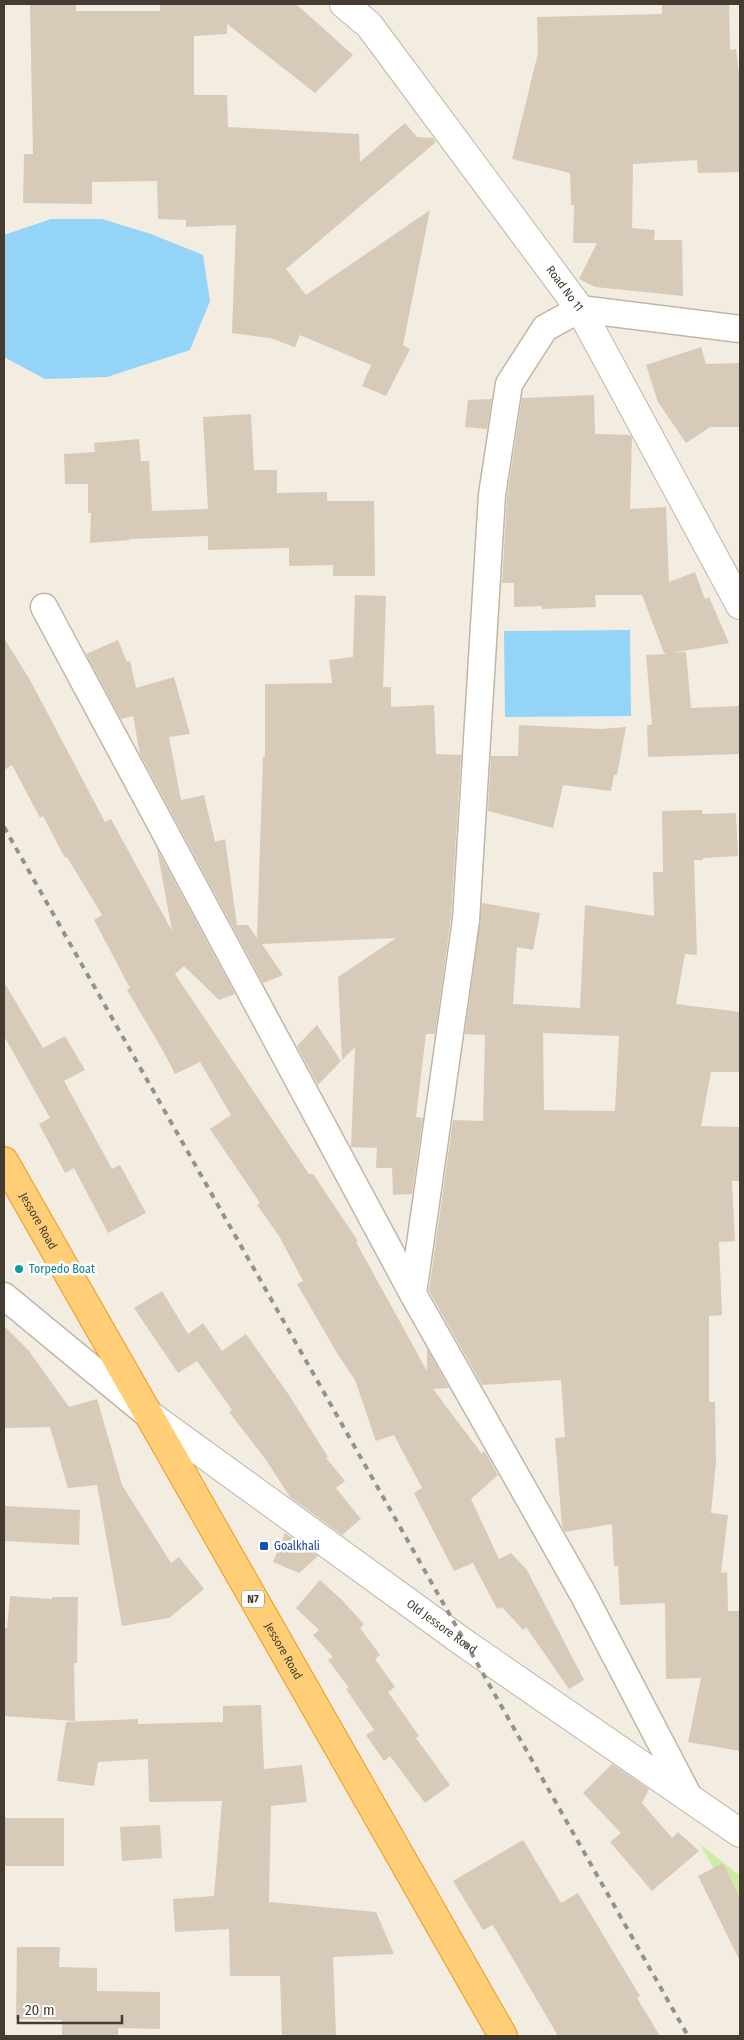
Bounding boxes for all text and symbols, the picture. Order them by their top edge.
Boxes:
street label: Road No 11 [543,263,586,314]
street label: Jessore Road [16,1190,60,1252]
place label: Torpedo Boat [29,1262,95,1276]
marker: Torpedo Boat [13,1263,25,1275]
place label: Goalkhali [274,1539,320,1553]
marker: Goalkhali [258,1540,270,1552]
road number: N7 [242,1590,264,1608]
street label: Old Jessore Road [404,1597,479,1657]
street label: Jessore Road [262,1620,305,1682]
scale bar [18,1992,121,2024]
text: 20 m [25,2001,55,2019]

